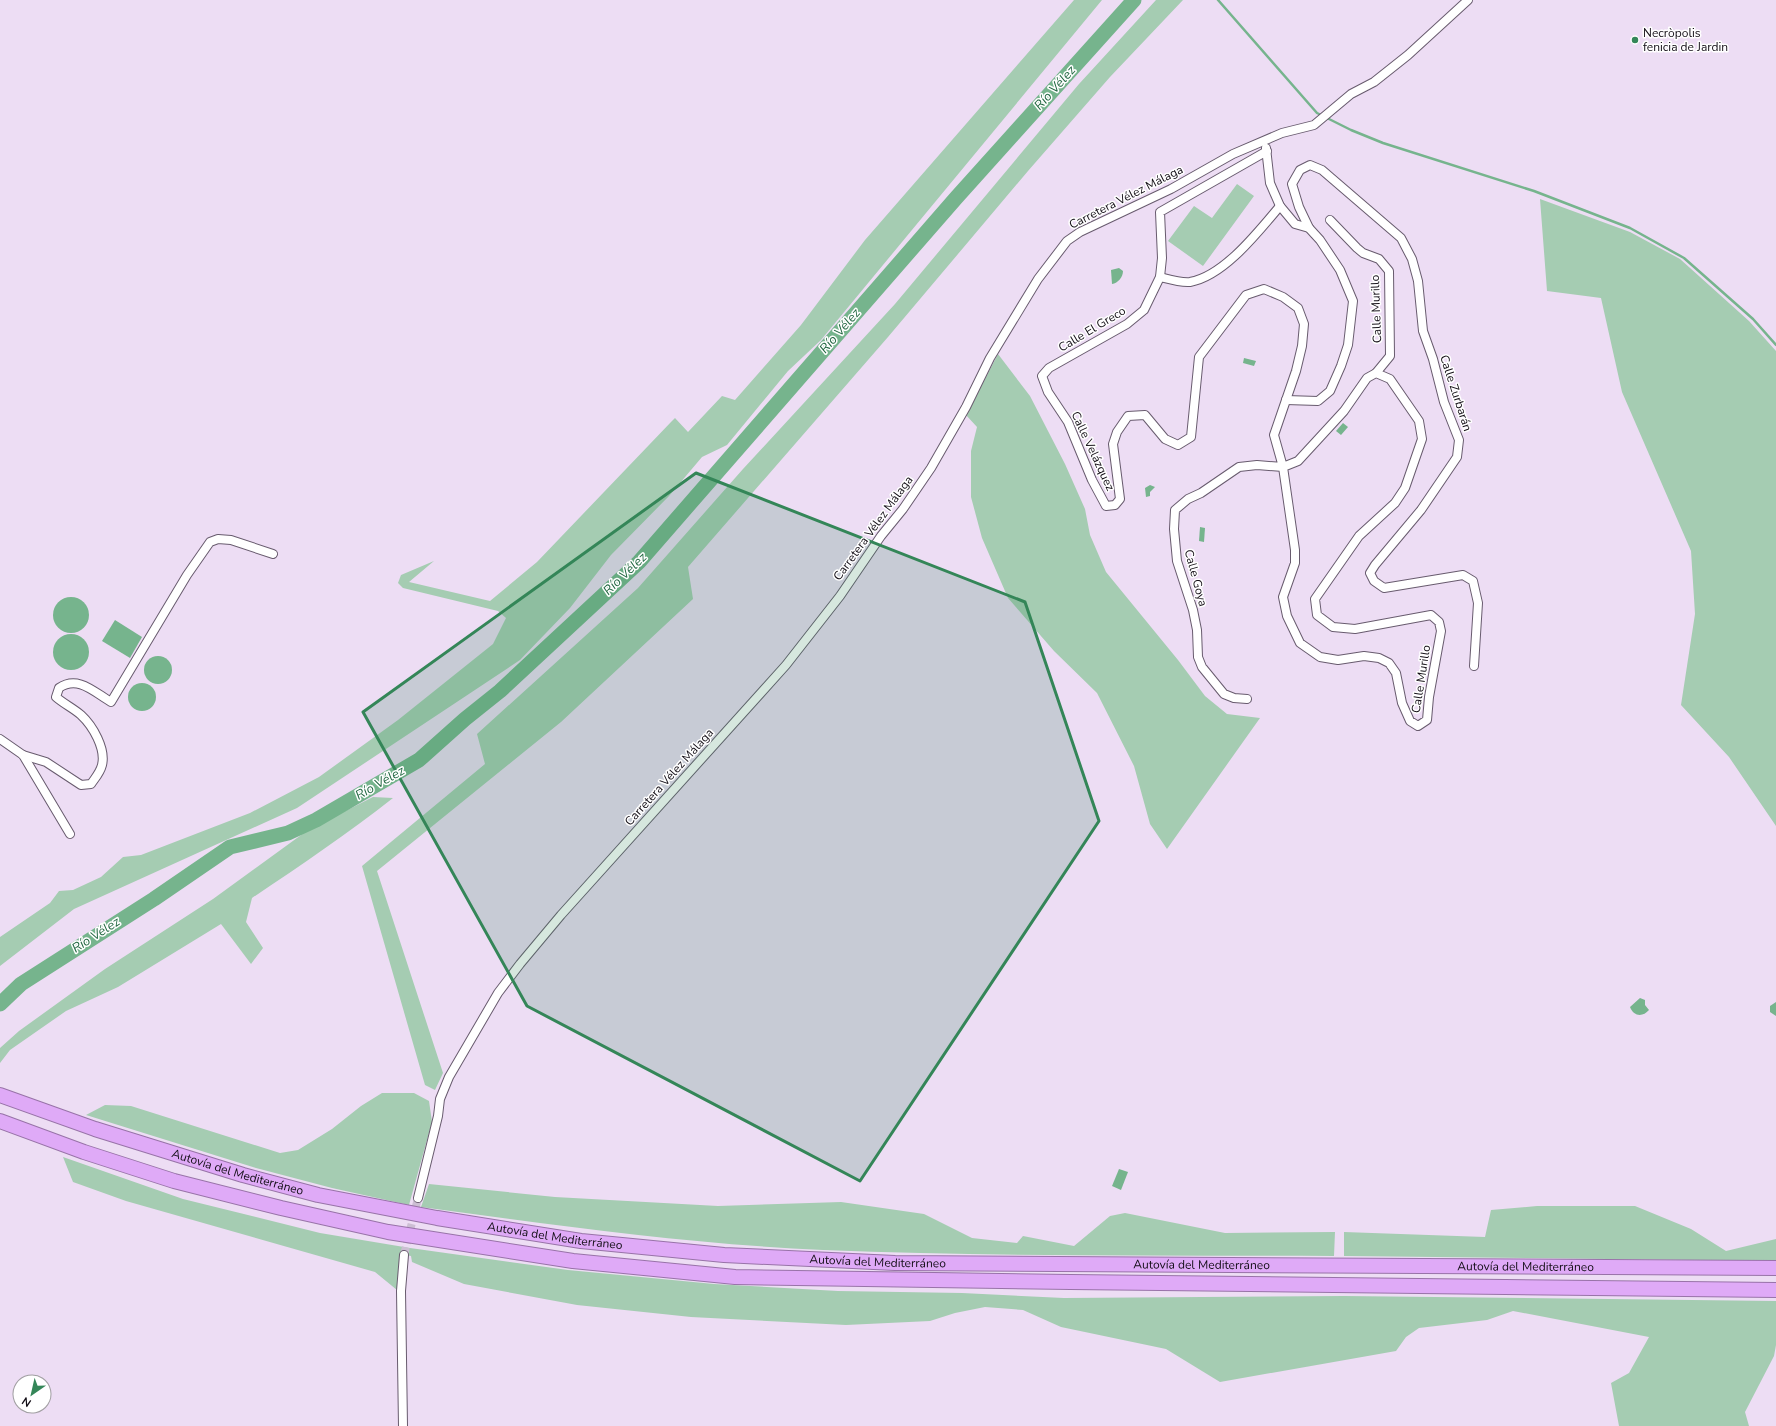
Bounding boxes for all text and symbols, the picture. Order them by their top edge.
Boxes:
place label: Necròpolis fenicia de Jardin [1643,25,1728,55]
marker: Necròpolis fenicia de Jardin [1630,35,1640,45]
water label: Río Vélez [1030,62,1080,114]
street label: Carretera Vélez Málaga [1066,161,1186,233]
street label: Calle Murillo [1367,274,1385,344]
street label: Calle El Greco [1055,302,1129,355]
water label: Río Vélez [815,305,865,357]
street label: Calle Zurbarán [1436,353,1476,433]
street label: Calle Velázquez [1068,409,1119,494]
street label: Carretera Vélez Málaga [830,472,916,584]
street label: Calle Goya [1181,548,1211,608]
water label: Río Vélez [599,549,651,599]
street label: Calle Murillo [1408,644,1434,714]
street label: Carretera Vélez Málaga [621,725,717,829]
water label: Río Vélez [352,762,408,804]
water label: Río Vélez [68,913,124,957]
street label: Autovía del Mediterráneo [170,1145,306,1199]
street label: Autovía del Mediterráneo [486,1218,624,1253]
street label: Autovía del Mediterráneo [809,1251,946,1271]
street label: Autovía del Mediterráneo [1133,1256,1270,1273]
street label: Autovía del Mediterráneo [1457,1258,1594,1275]
north arrow [12,1374,52,1414]
text: N [19,1393,34,1410]

